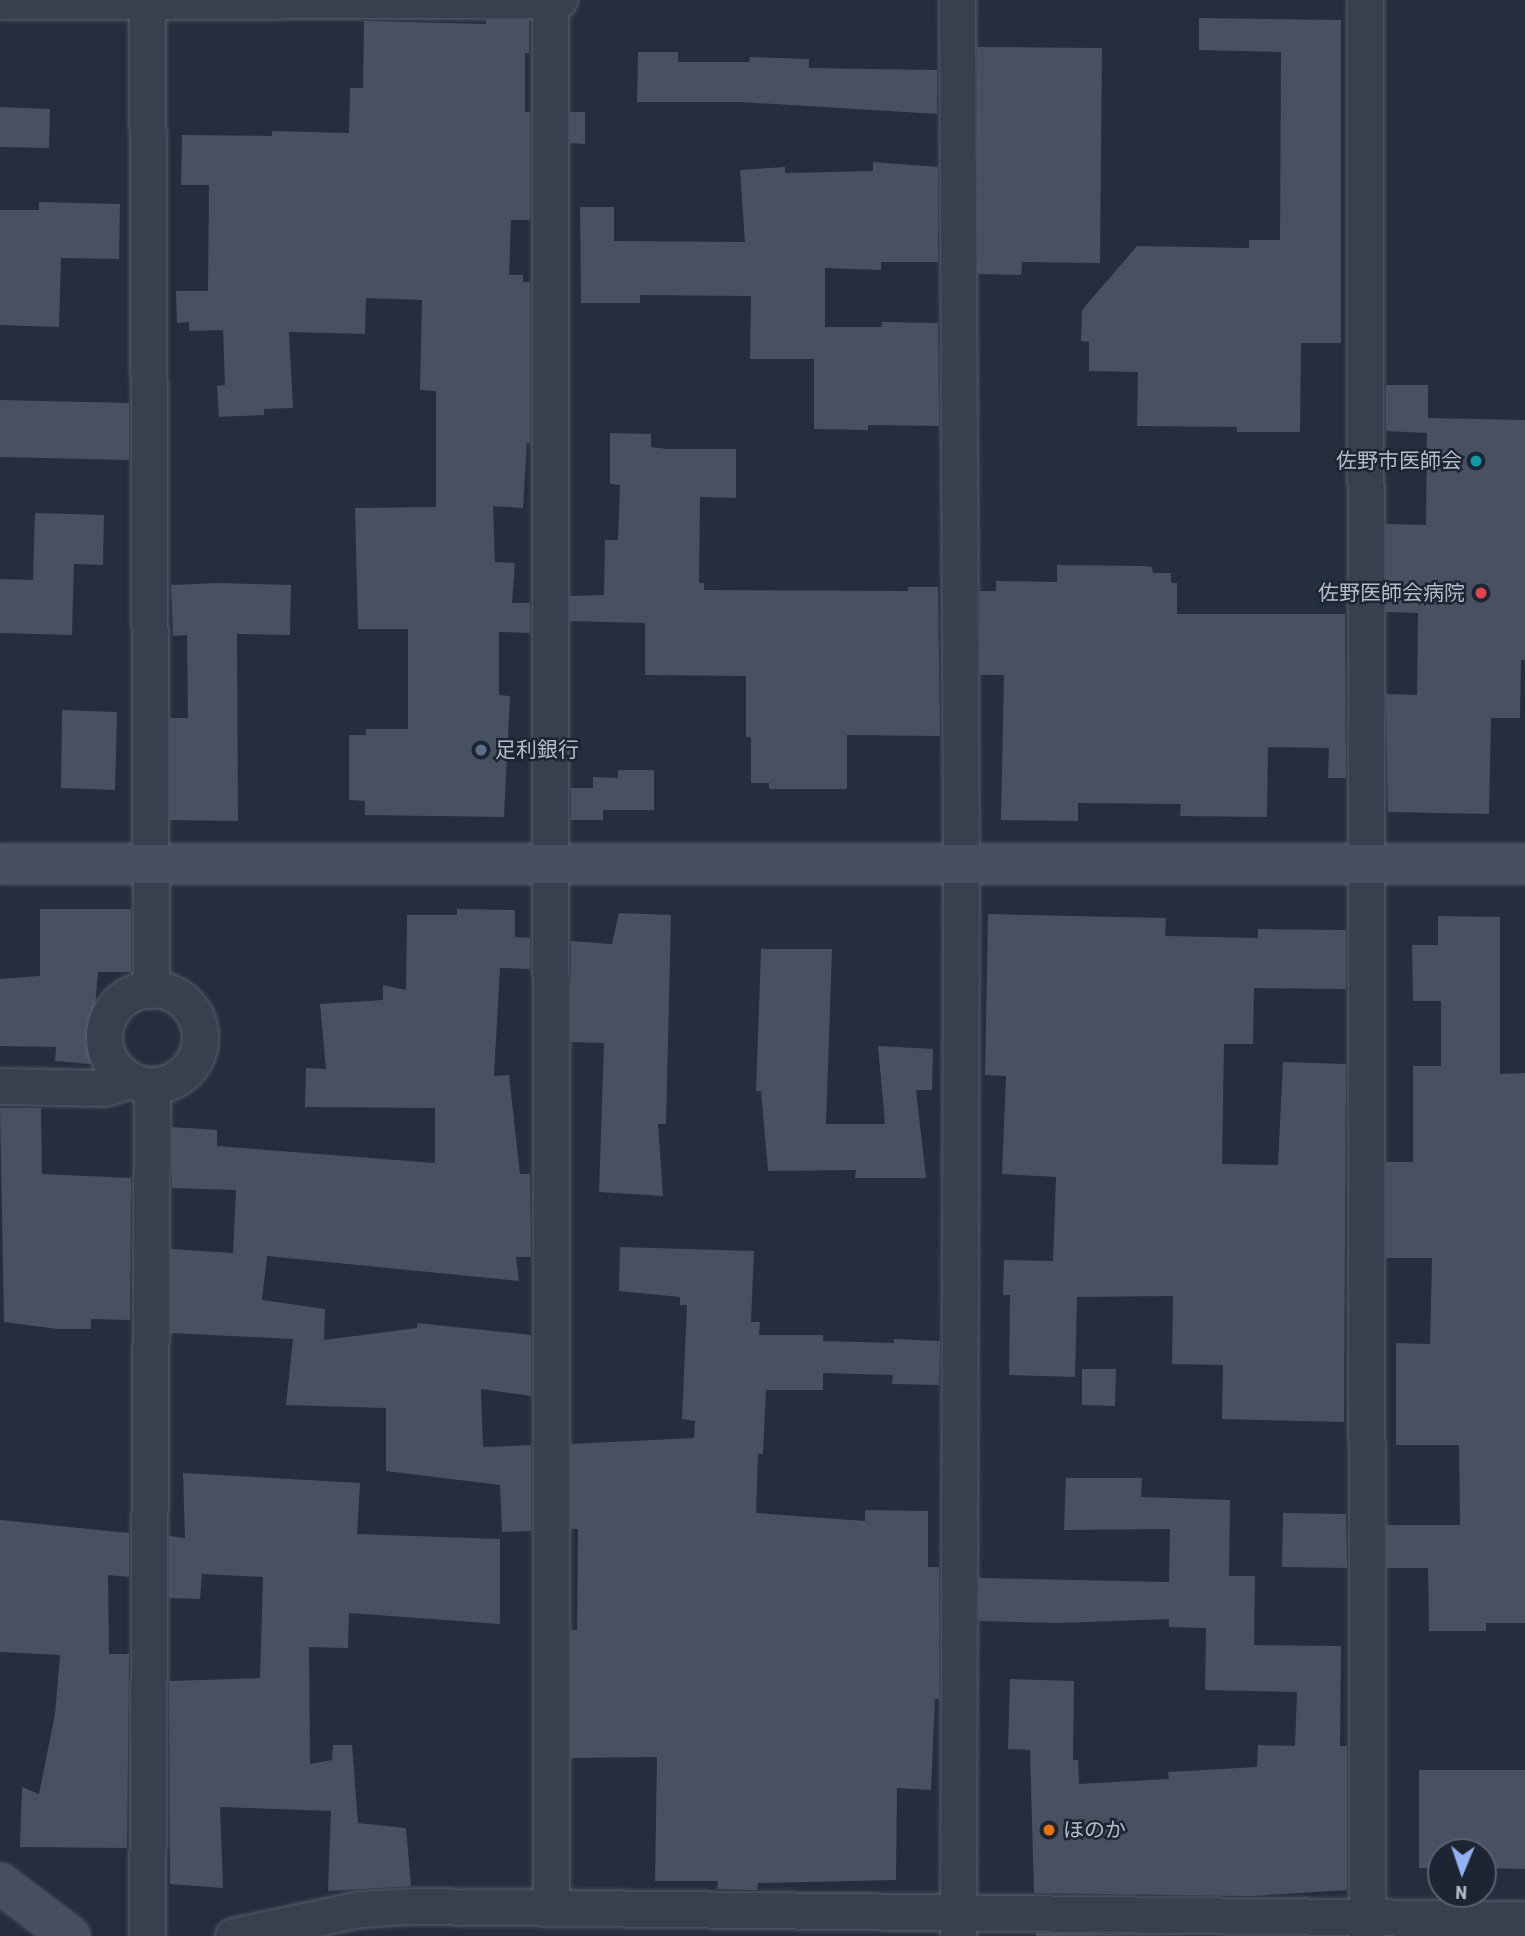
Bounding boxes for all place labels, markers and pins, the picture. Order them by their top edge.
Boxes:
place label: 佐野市医師会 [1336,448,1462,474]
marker: 佐野市医師会 [1468,453,1484,469]
place label: 佐野医師会病院 [1318,580,1465,606]
marker: 佐野医師会病院 [1471,583,1491,603]
place label: 足利銀行 [495,737,579,763]
marker: 足利銀行 [473,742,489,758]
place label: ほのか [1063,1817,1126,1843]
marker: ほのか [1041,1822,1057,1838]

